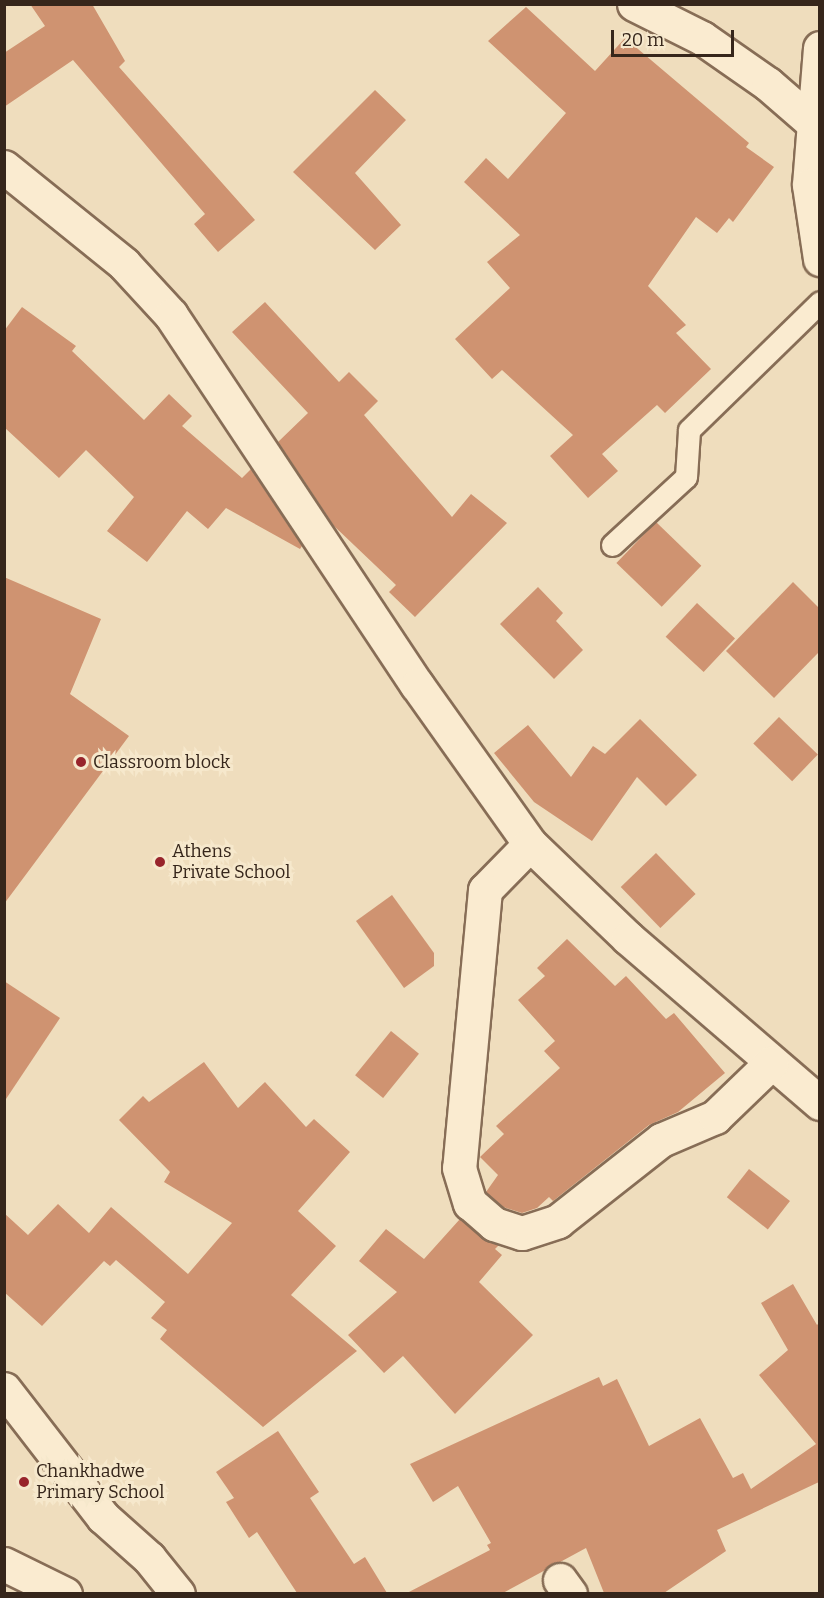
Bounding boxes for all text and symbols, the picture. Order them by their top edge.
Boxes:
scale bar [614,18,737,56]
text: 20 m [622,29,664,51]
place label: Classroom block [93,751,230,773]
marker: Classroom block [74,755,88,769]
place label: Athens Private School [172,841,291,884]
marker: Athens Private School [153,855,167,869]
place label: Chankhadwe Primary School [36,1461,165,1504]
marker: Chankhadwe Primary School [17,1475,31,1489]

